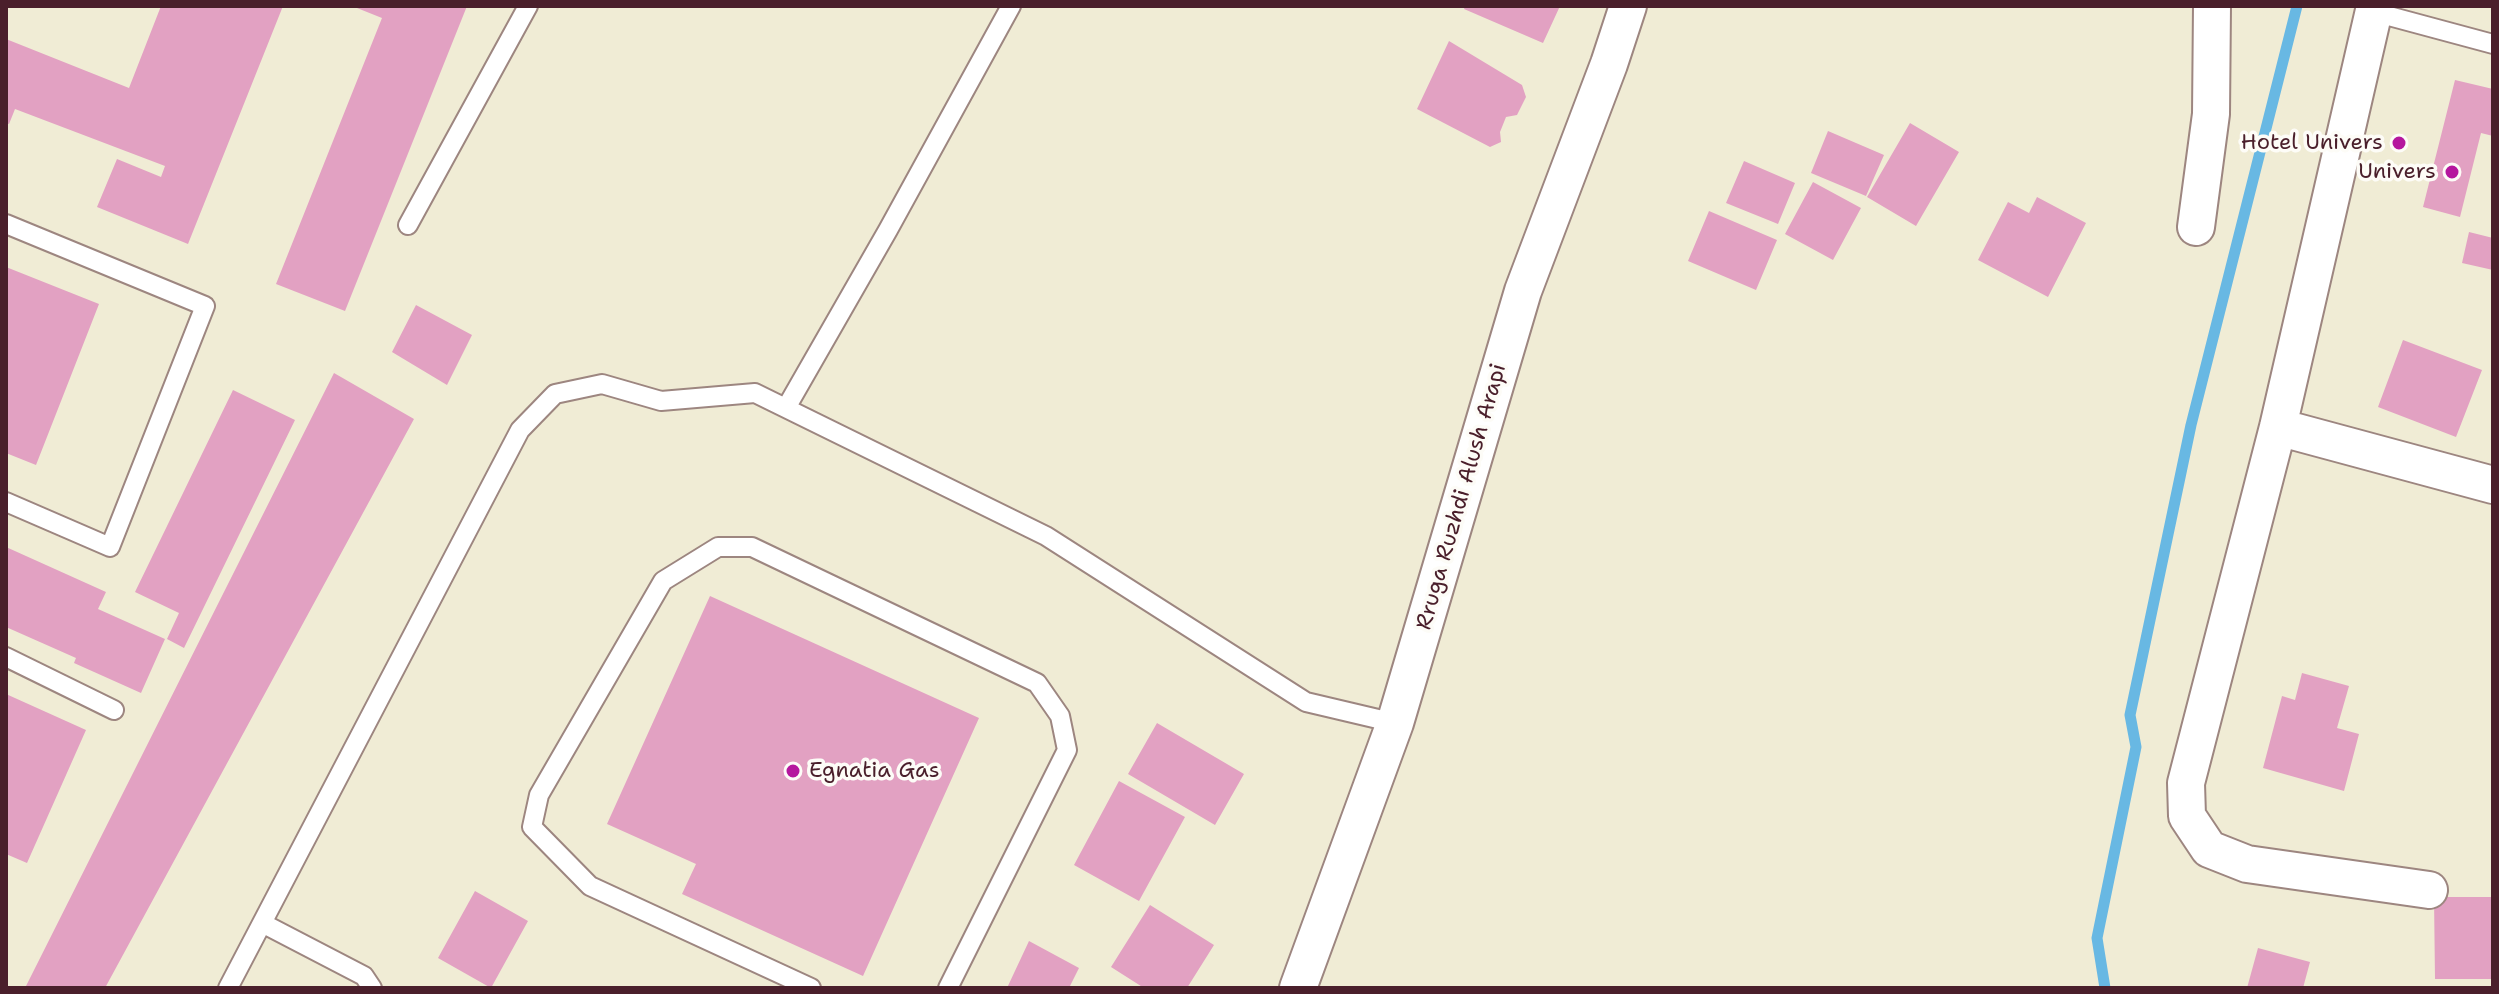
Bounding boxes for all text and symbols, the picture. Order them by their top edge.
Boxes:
place label: Hotel Univers [2241,130,2383,156]
marker: Hotel Univers [2390,134,2408,152]
place label: Univers [2358,159,2436,185]
marker: Univers [2443,163,2461,181]
street label: Rruga Ruzhdi Alush Arapi [1411,361,1513,633]
place label: Egnatia Gas [809,758,940,784]
marker: Egnatia Gas [784,762,802,780]

